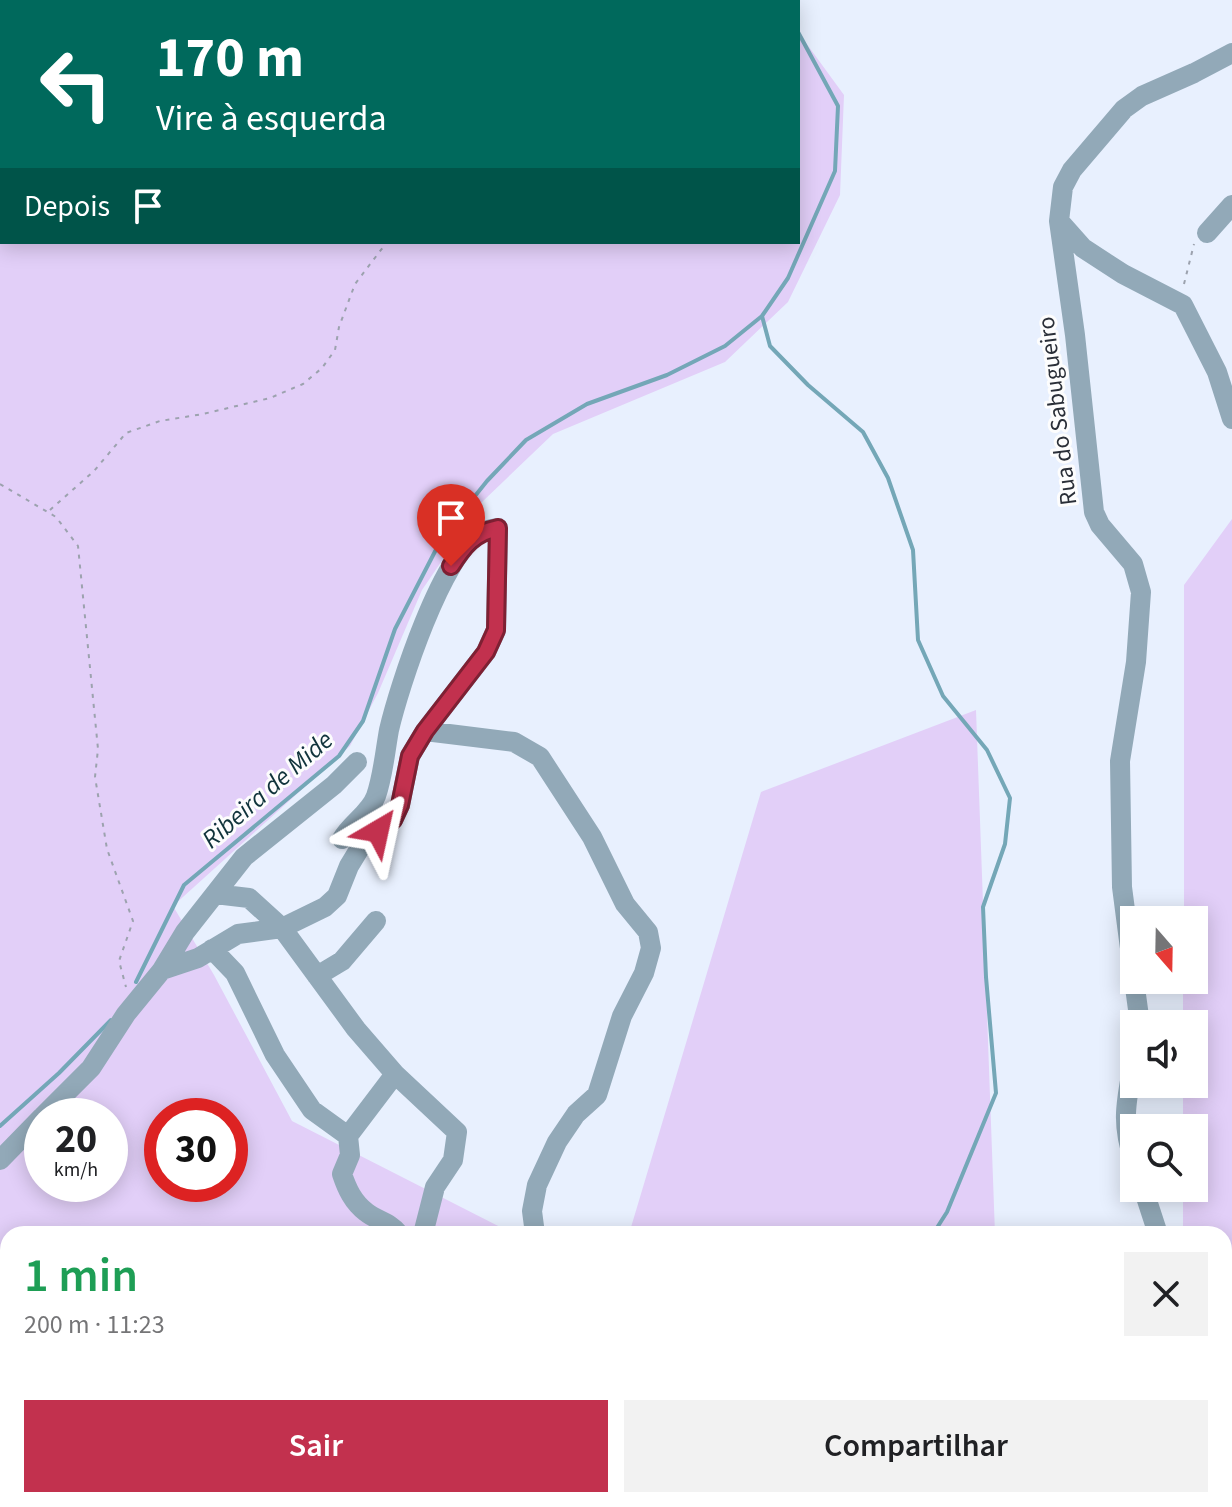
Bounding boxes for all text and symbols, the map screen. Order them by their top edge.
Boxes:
text: 170 m [156,19,304,98]
icon: left [24,32,128,136]
text: Vire à esquerda [156,93,387,144]
icon: arrive [126,184,170,228]
text: Depois [24,185,110,228]
street label: Rua do Sabugueiro [1029,314,1086,507]
pin [417,484,485,566]
icon: arrive [429,496,473,540]
water label: Ribeira de Mide [194,722,341,857]
position arrow [336,789,420,873]
north arrow [1120,906,1208,994]
map controls [1120,906,1208,1202]
button: sound [1120,1010,1208,1098]
speed limit sign: 30 [144,1098,248,1202]
text: 20 [55,1111,97,1168]
button: search [1120,1114,1208,1202]
text: km/h [54,1156,98,1184]
text: 1 min [24,1242,138,1310]
button: close [1124,1252,1208,1336]
text: 200 m · 11:23 [24,1306,165,1343]
button: Sair [24,1400,608,1492]
button: Compartilhar [624,1400,1208,1492]

